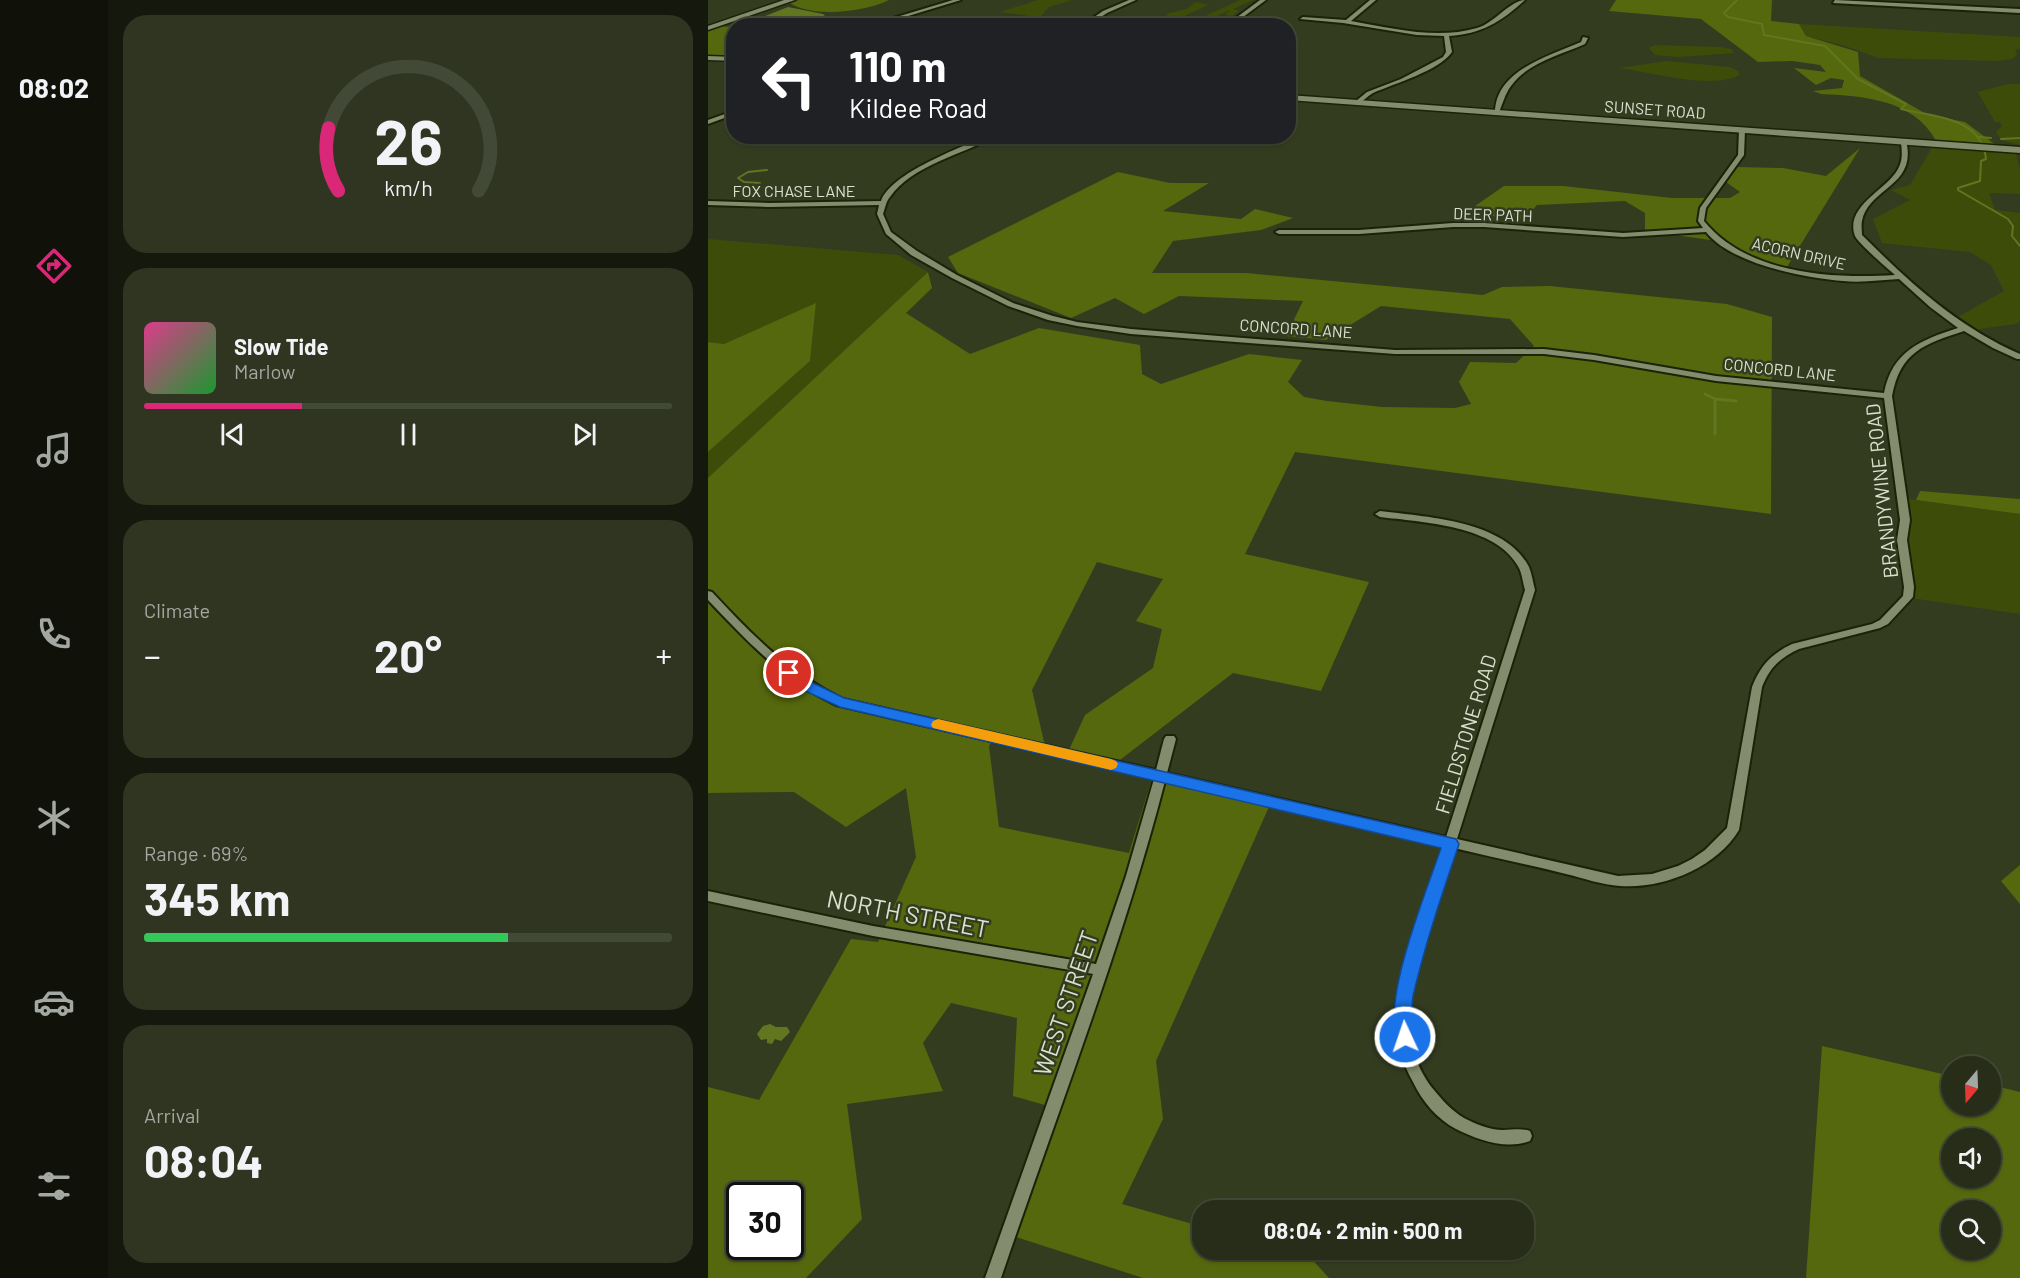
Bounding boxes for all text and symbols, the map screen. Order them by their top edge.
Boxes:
text: 110 m [849,40,946,90]
icon: left [750,42,828,120]
text: 08:02 [19,71,89,103]
text: Kildee Road [849,91,987,123]
street label: SUNSET ROAD [1604,96,1706,122]
text: 26 [374,103,442,177]
text: km/h [384,175,432,200]
street label: FOX CHASE LANE [733,181,856,200]
street label: DEER PATH [1453,203,1533,225]
street label: ACORN DRIVE [1750,233,1848,273]
icon: directions [33,245,75,287]
street label: CONCORD LANE [1239,315,1353,341]
text: Slow Tide [234,333,329,359]
street label: CONCORD LANE [1723,354,1837,384]
text: Marlow [234,359,295,383]
street label: BRANDYWINE ROAD [1860,402,1902,580]
icon: previous [216,418,249,451]
icon: pause [392,418,425,451]
icon: next [568,418,601,451]
icon: music [33,429,75,471]
text: Climate [144,598,210,622]
icon: phone [33,613,75,655]
text: 20° [374,628,442,682]
text: − [144,635,161,675]
text: + [656,635,672,675]
pin [763,647,814,698]
street label: FIELDSTONE ROAD [1429,652,1501,816]
icon: arrive [772,656,805,689]
icon: climate [33,797,75,839]
text: Range · 69% [144,841,248,865]
text: 345 km [144,871,290,925]
street label: NORTH STREET [824,883,992,943]
street label: WEST STREET [1027,927,1103,1079]
icon: car [33,981,75,1023]
position arrow [1373,1005,1437,1069]
north arrow [1941,1056,2001,1116]
map controls [1941,1056,2001,1260]
text: Arrival [144,1103,200,1127]
button: sound [1941,1128,2001,1188]
text: 08:04 [144,1133,263,1187]
icon: filters [33,1165,75,1207]
speed limit sign: 30 [726,1182,804,1260]
button: search [1941,1200,2001,1260]
text: 08:04 · 2 min · 500 m [1264,1217,1462,1243]

